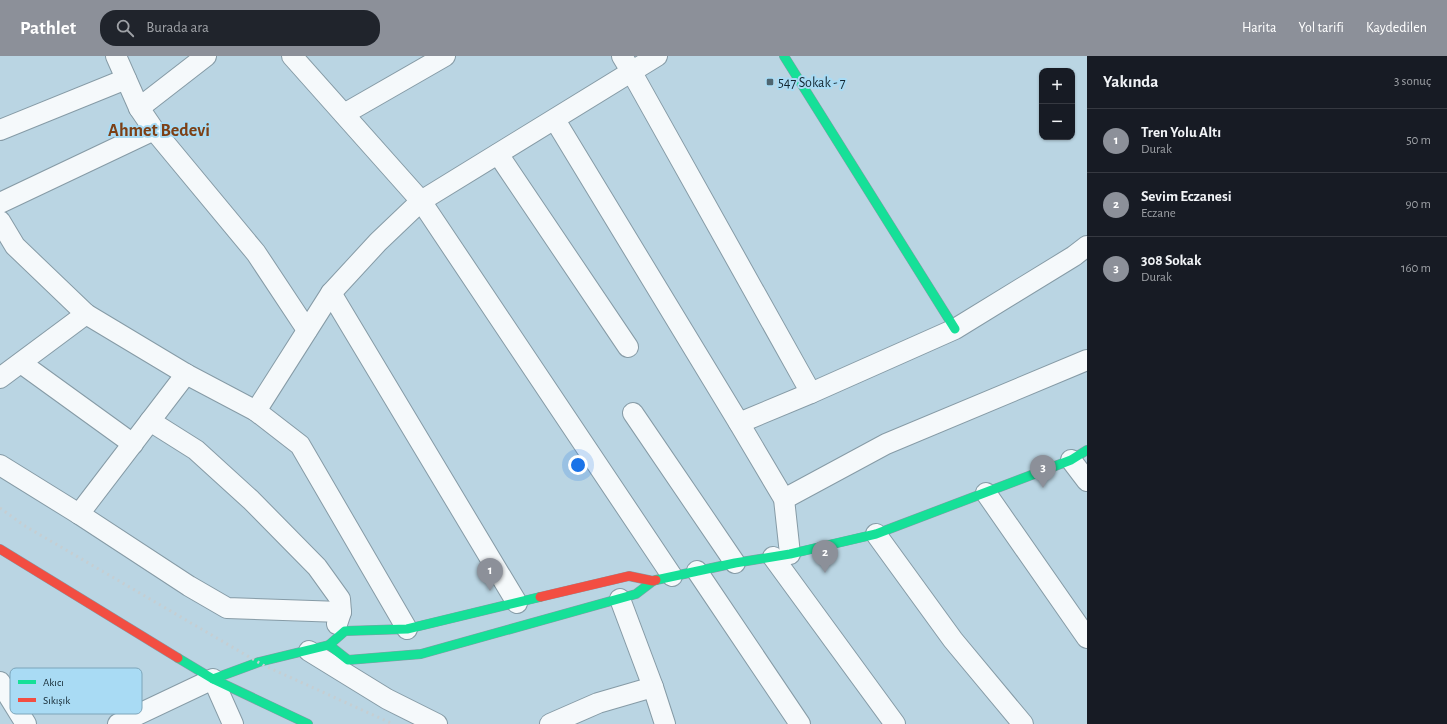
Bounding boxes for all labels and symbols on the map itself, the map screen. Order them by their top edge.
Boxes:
place label: 547 Sokak - 7 [778,76,846,90]
marker: 547 Sokak - 7 [765,77,775,87]
district label: Ahmet Bedevi [108,122,210,140]
your location [568,455,588,475]
pin: 3 [1030,455,1056,488]
pin: 2 [812,540,838,573]
pin: 1 [477,558,503,591]
legend [10,668,142,714]
text: Akıcı [43,677,64,688]
text: Sıkışık [43,695,70,706]

